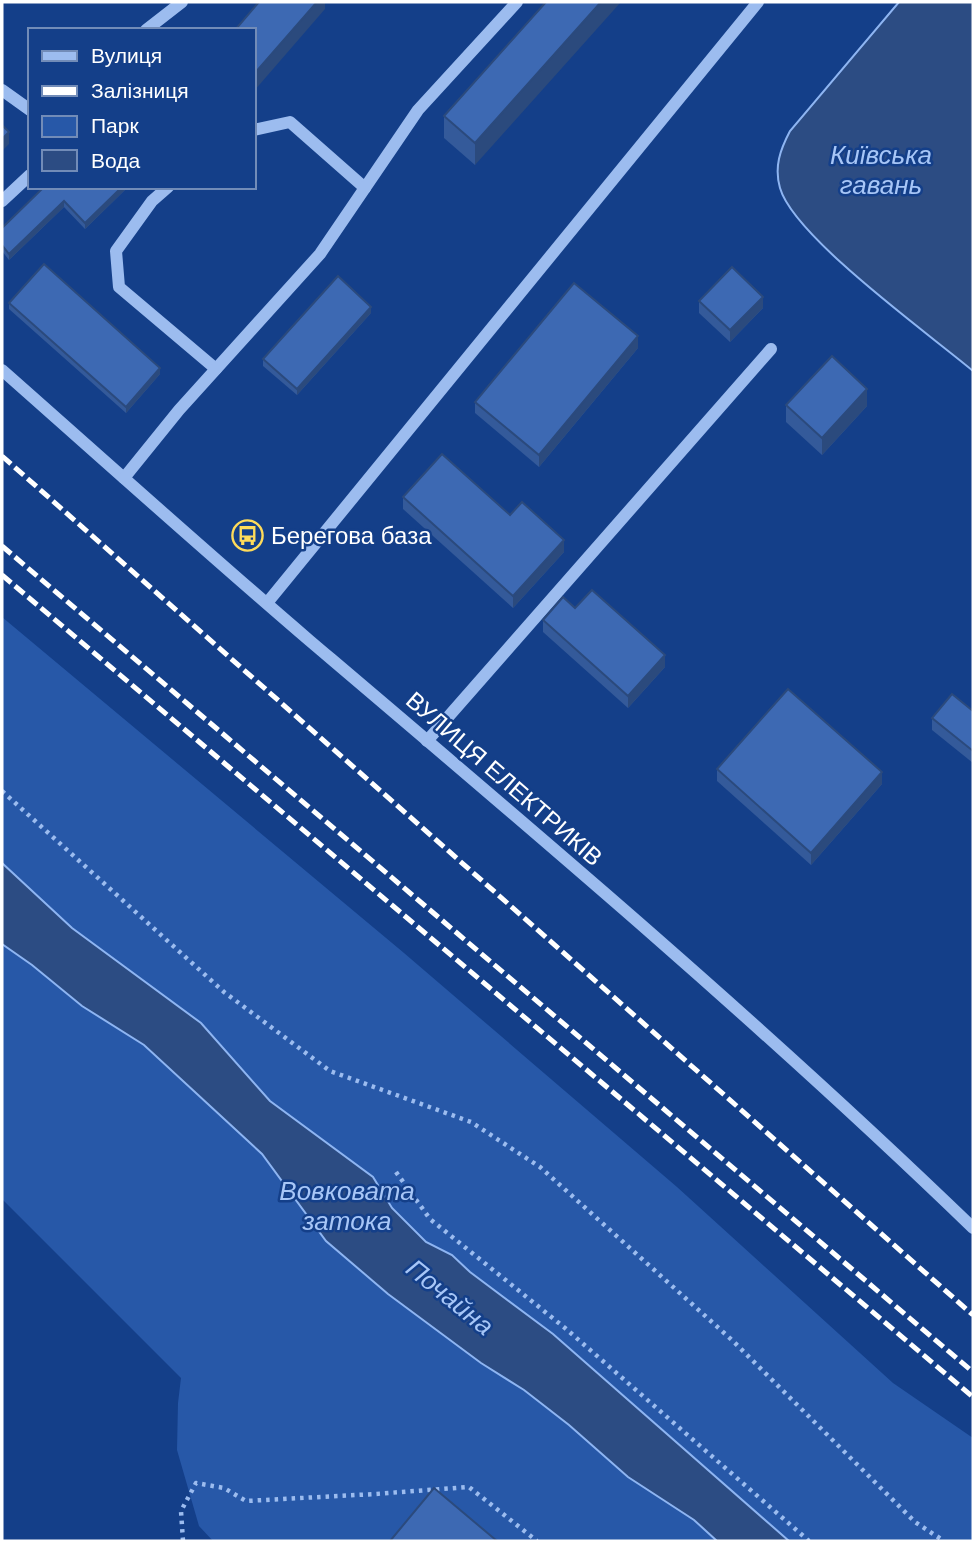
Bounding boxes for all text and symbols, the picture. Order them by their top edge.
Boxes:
legend [28,28,256,189]
text: Вулиця [91,44,162,67]
text: Залізниця [91,79,189,102]
text: Парк [91,114,139,137]
water label: Київська гавань [830,140,932,200]
text: Вода [91,149,140,172]
bus stop icon: Берегова база [231,519,265,553]
place label: Берегова база [271,522,432,549]
street label: ВУЛИЦЯ ЕЛЕКТРИКІВ [401,686,608,871]
water label: Вовковата затока [279,1176,415,1236]
water label: Почайна [400,1253,500,1341]

